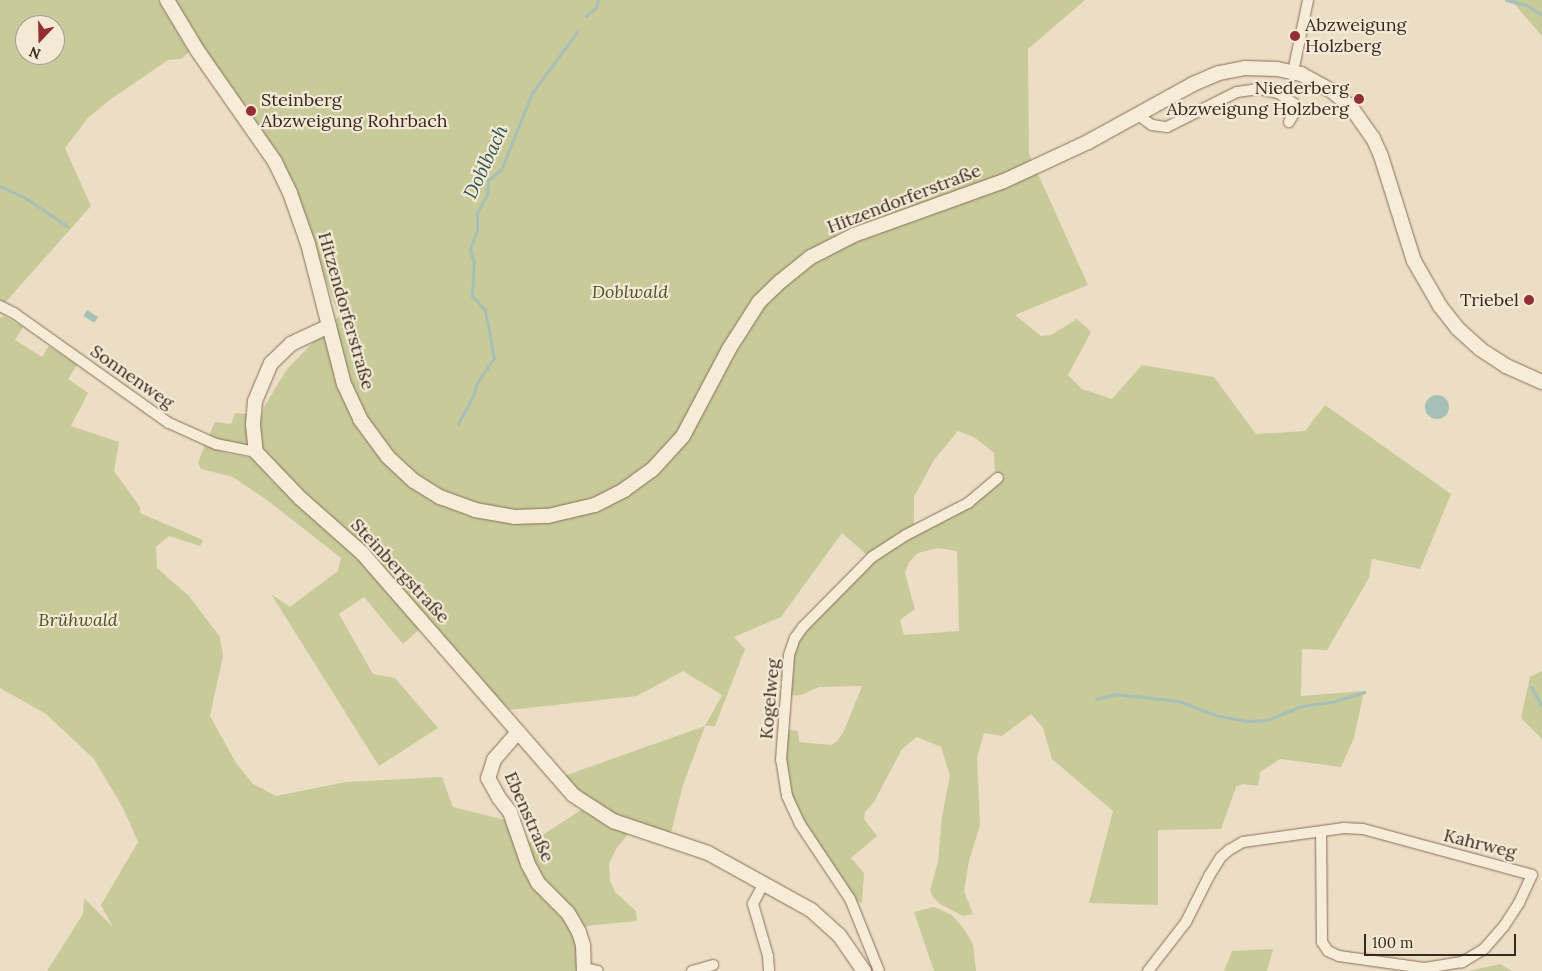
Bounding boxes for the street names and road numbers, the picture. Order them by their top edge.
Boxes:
street label: Hitzendorferstraße [824,160,984,238]
street label: Hitzendorferstraße [313,230,379,392]
street label: Sonnenweg [86,340,178,414]
street label: Steinbergstraße [346,514,454,628]
street label: Kogelweg [756,658,784,740]
street label: Ebenstraße [499,768,559,866]
street label: Kahrweg [1441,825,1519,863]

